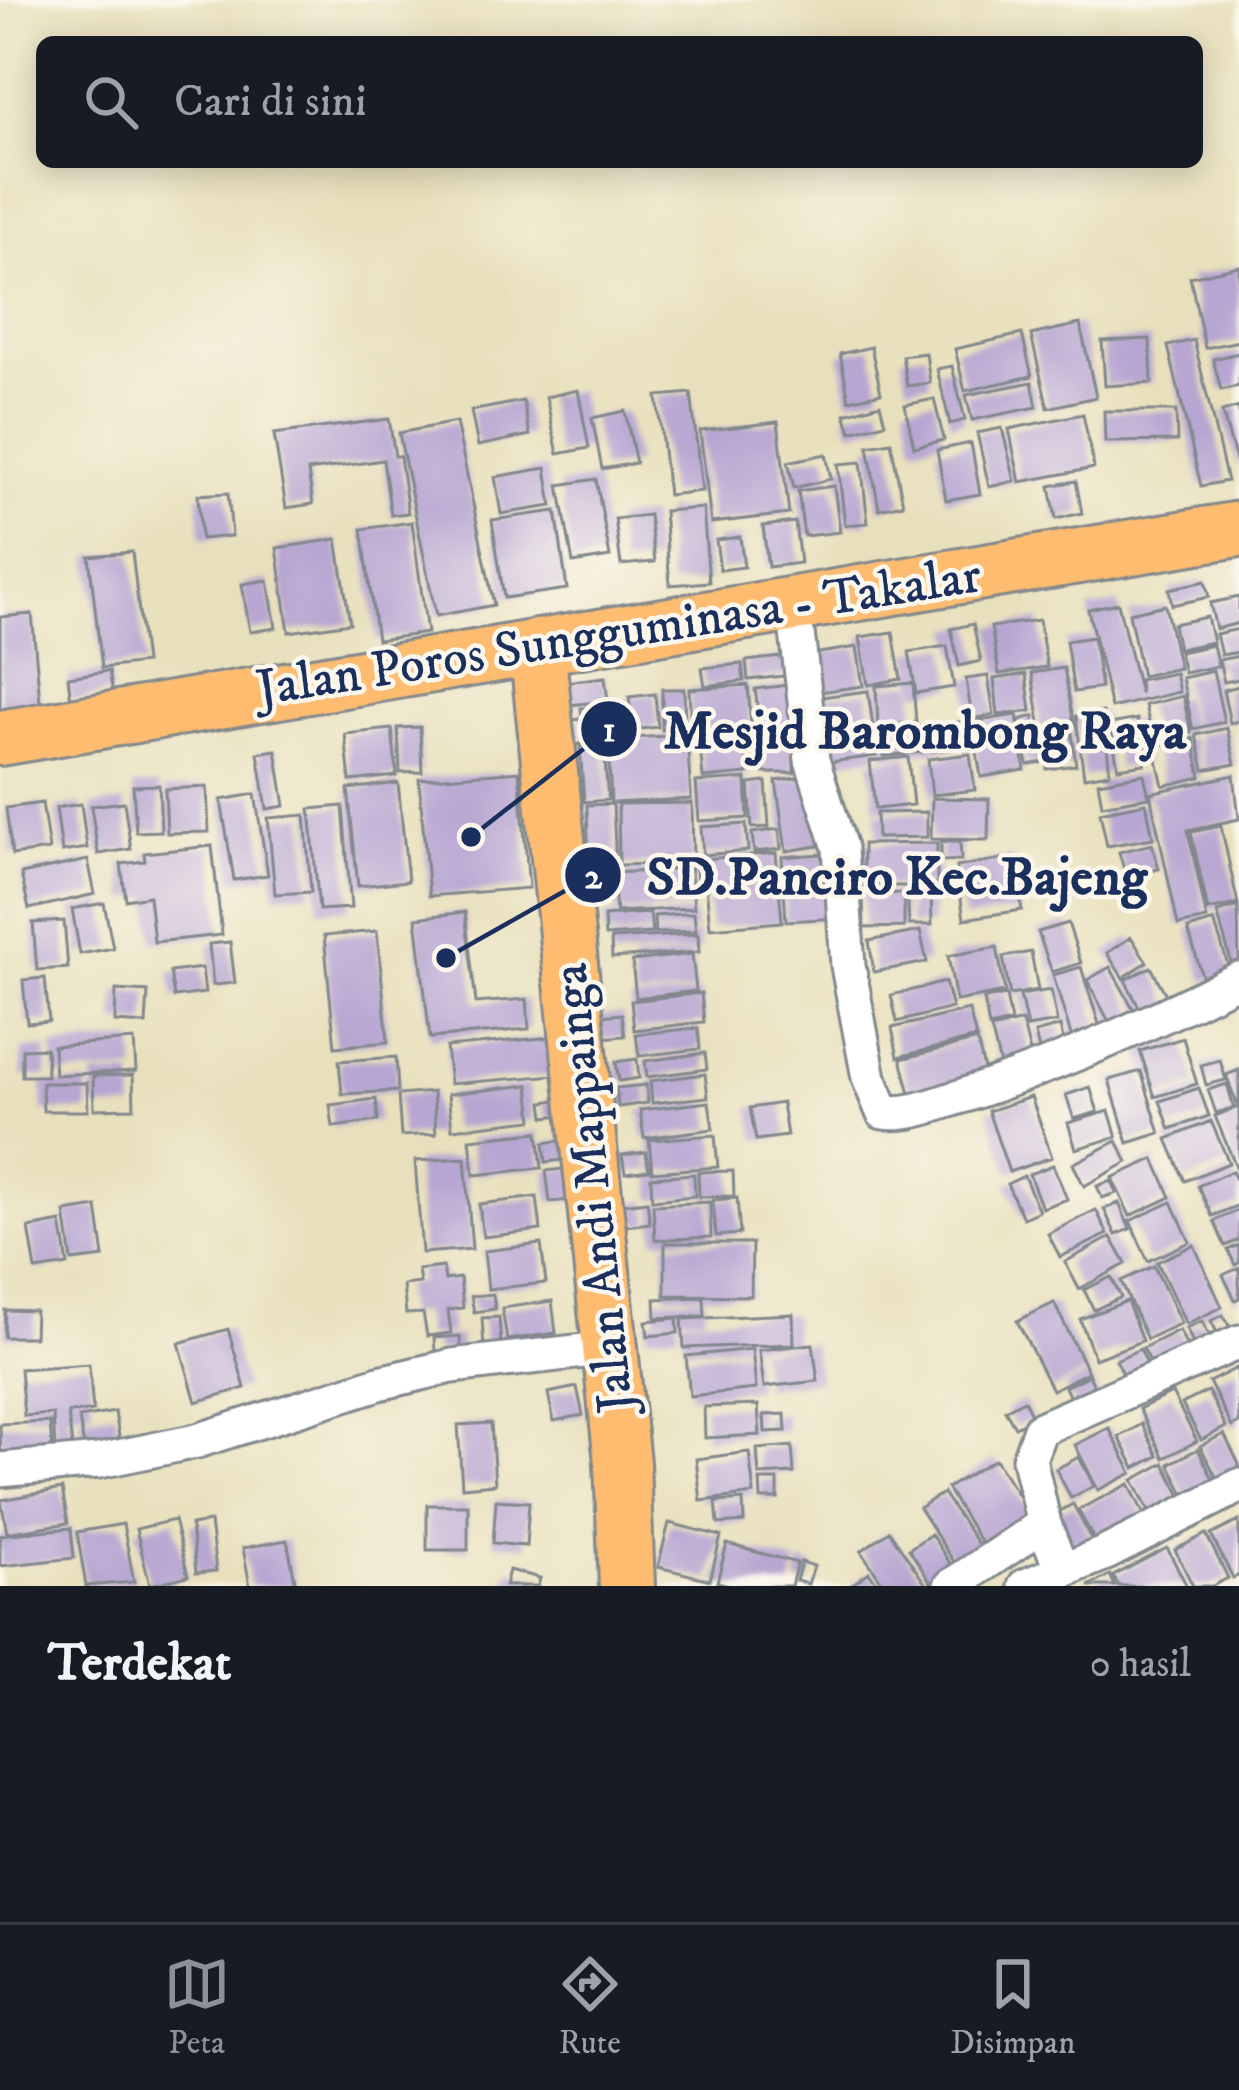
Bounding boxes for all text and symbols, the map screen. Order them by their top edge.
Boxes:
search box [36,36,1203,168]
icon: search [78,69,144,135]
text: Cari di sini [174,74,366,130]
street label: Jalan Poros Sungguminasa - Takalar [248,544,986,723]
callout: Mesjid Barombong Raya [579,684,1210,774]
text: Mesjid Barombong Raya [664,699,1188,766]
text: 1 [602,708,616,753]
callout: SD.Panciro Kec.Bajeng [563,830,1171,920]
text: SD.Panciro Kec.Bajeng [647,845,1149,912]
text: 2 [584,855,602,900]
street label: Jalan Andi Mappainga [539,960,650,1420]
text: Terdekat [48,1632,231,1696]
text: 0 hasil [1090,1640,1191,1689]
tab: Peta [164,1951,230,2064]
tab: Rute [557,1951,623,2064]
tab: Disimpan [950,1951,1075,2064]

